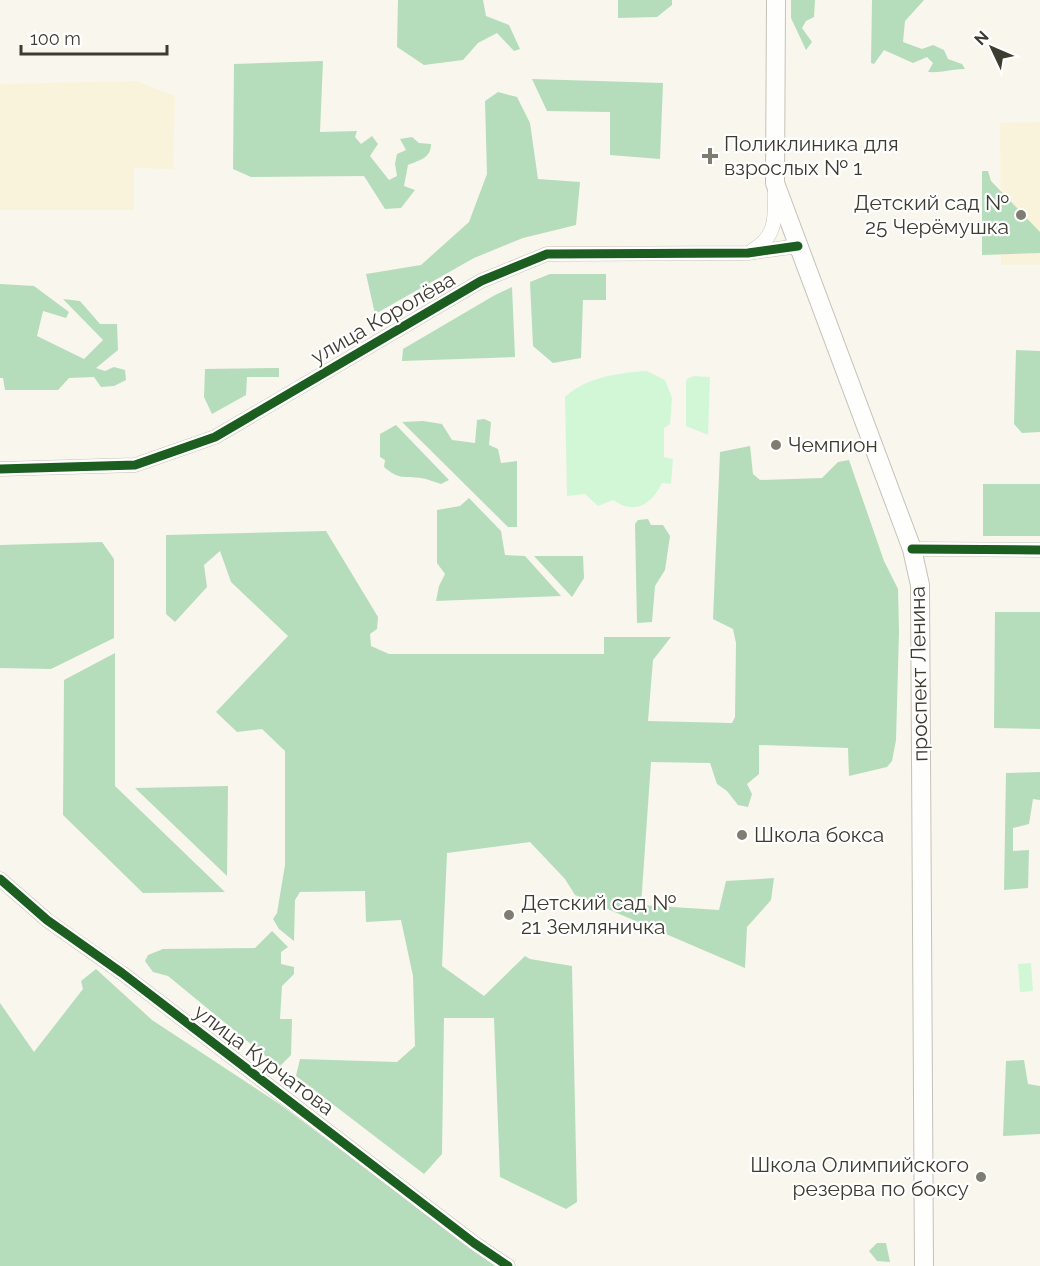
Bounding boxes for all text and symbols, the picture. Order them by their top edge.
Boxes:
scale bar [21,18,166,56]
north arrow [962,18,1022,78]
text: N [970,27,993,49]
text: 100 m [30,28,81,49]
place label: Поликлиника для взрослых № 1 [724,131,899,180]
marker: Поликлиника для взрослых № 1 [701,147,719,165]
place label: Детский сад № 25 Черёмушка [854,190,1009,239]
marker: Детский сад № 25 Черёмушка [1014,208,1028,222]
street label: улица Королёва [306,266,459,369]
place label: Чемпион [788,432,878,457]
marker: Чемпион [769,438,783,452]
street label: проспект Ленина [904,586,933,762]
place label: Школа бокса [754,822,884,847]
marker: Школа бокса [735,828,749,842]
place label: Детский сад № 21 Земляничка [521,890,676,939]
marker: Детский сад № 21 Земляничка [502,908,516,922]
street label: улица Курчатова [189,999,339,1120]
place label: Школа Олимпийского резерва по боксу [750,1152,969,1201]
marker: Школа Олимпийского резерва по боксу [974,1170,988,1184]

